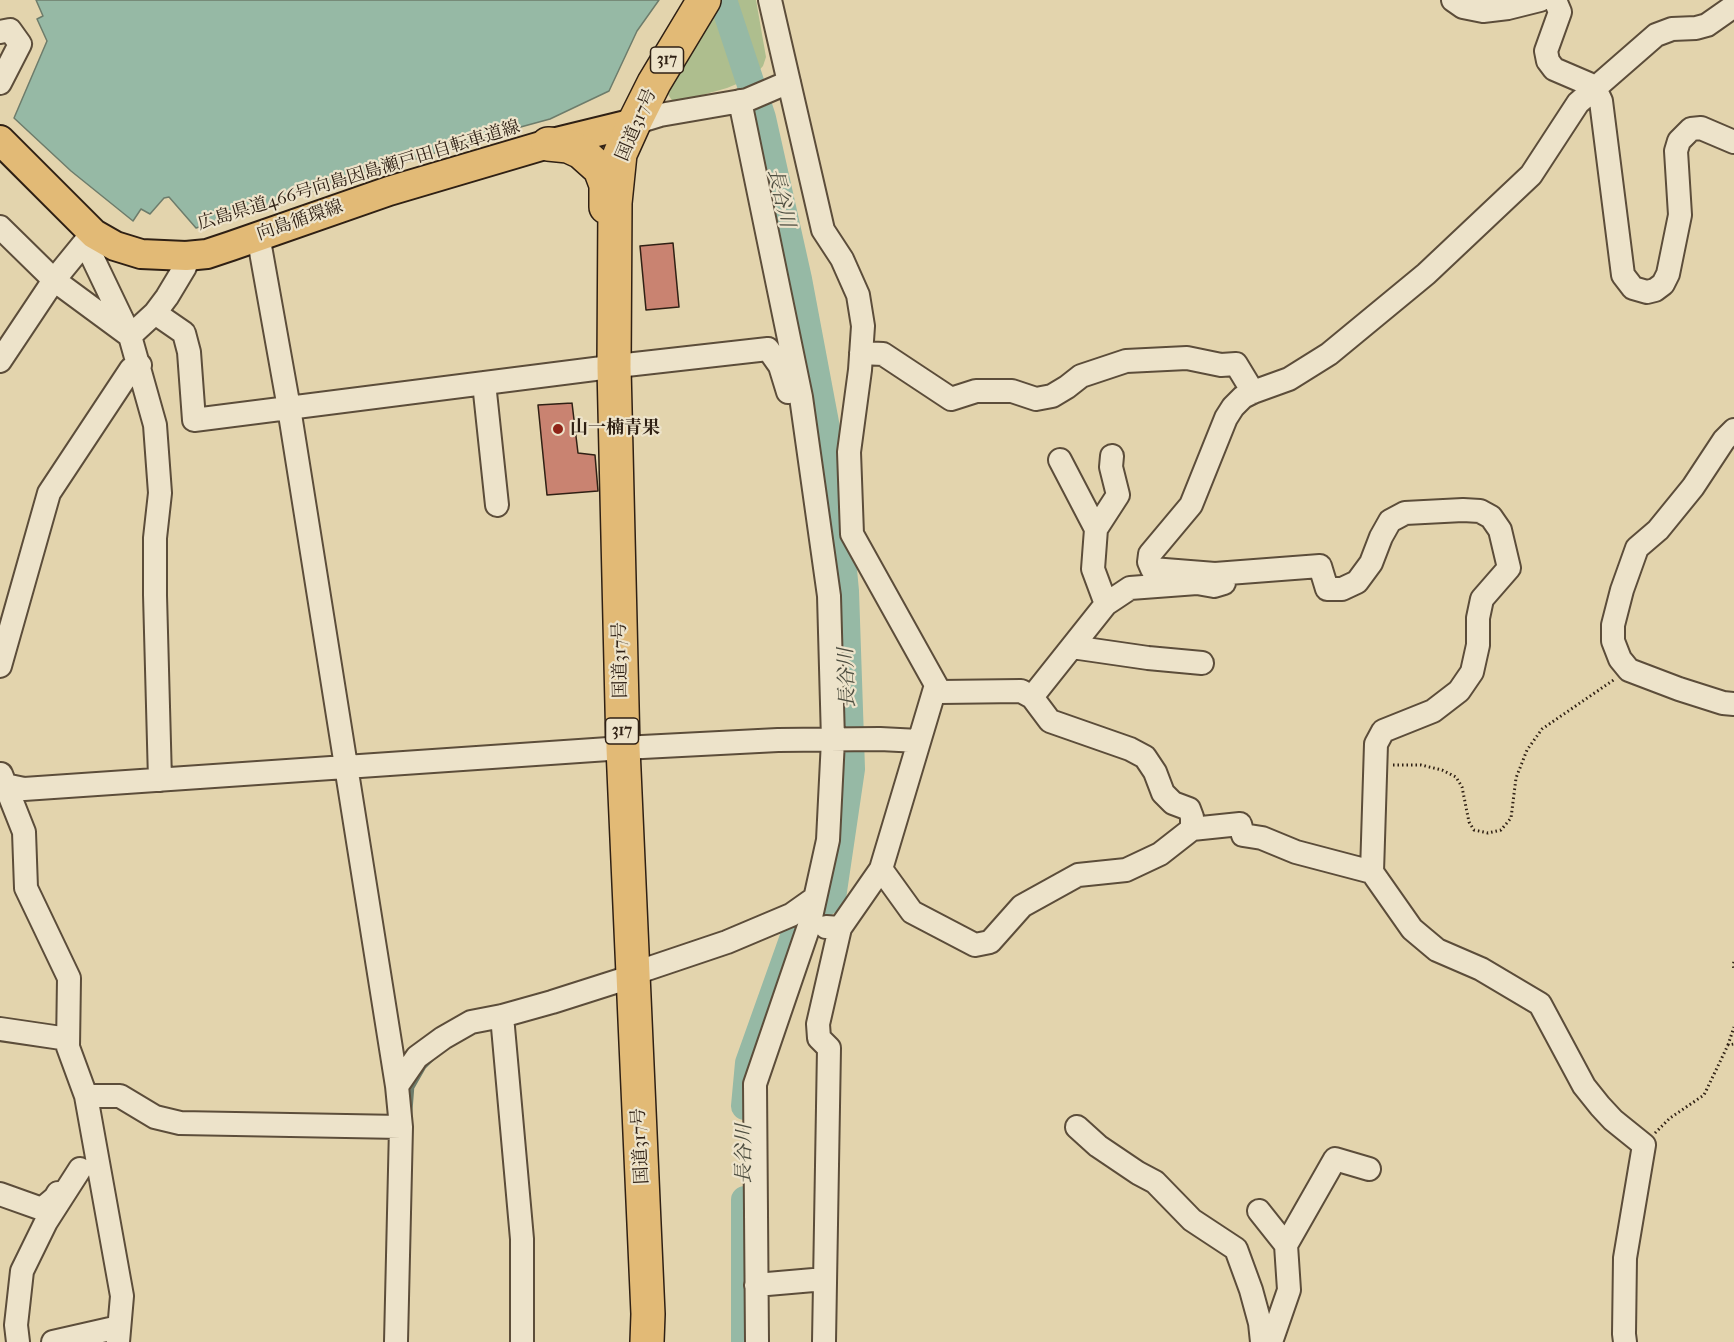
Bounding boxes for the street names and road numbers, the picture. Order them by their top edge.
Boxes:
road number: 317 [650,47,684,73]
street label: 国道317号 [612,86,662,164]
street label: 広島県道466号向島因島瀬戸田自転車道線 [195,117,523,235]
street label: 向島循環線 [254,196,346,246]
street label: 国道317号 [610,622,632,698]
road number: 317 [606,718,638,744]
street label: 国道317号 [628,1107,654,1185]

